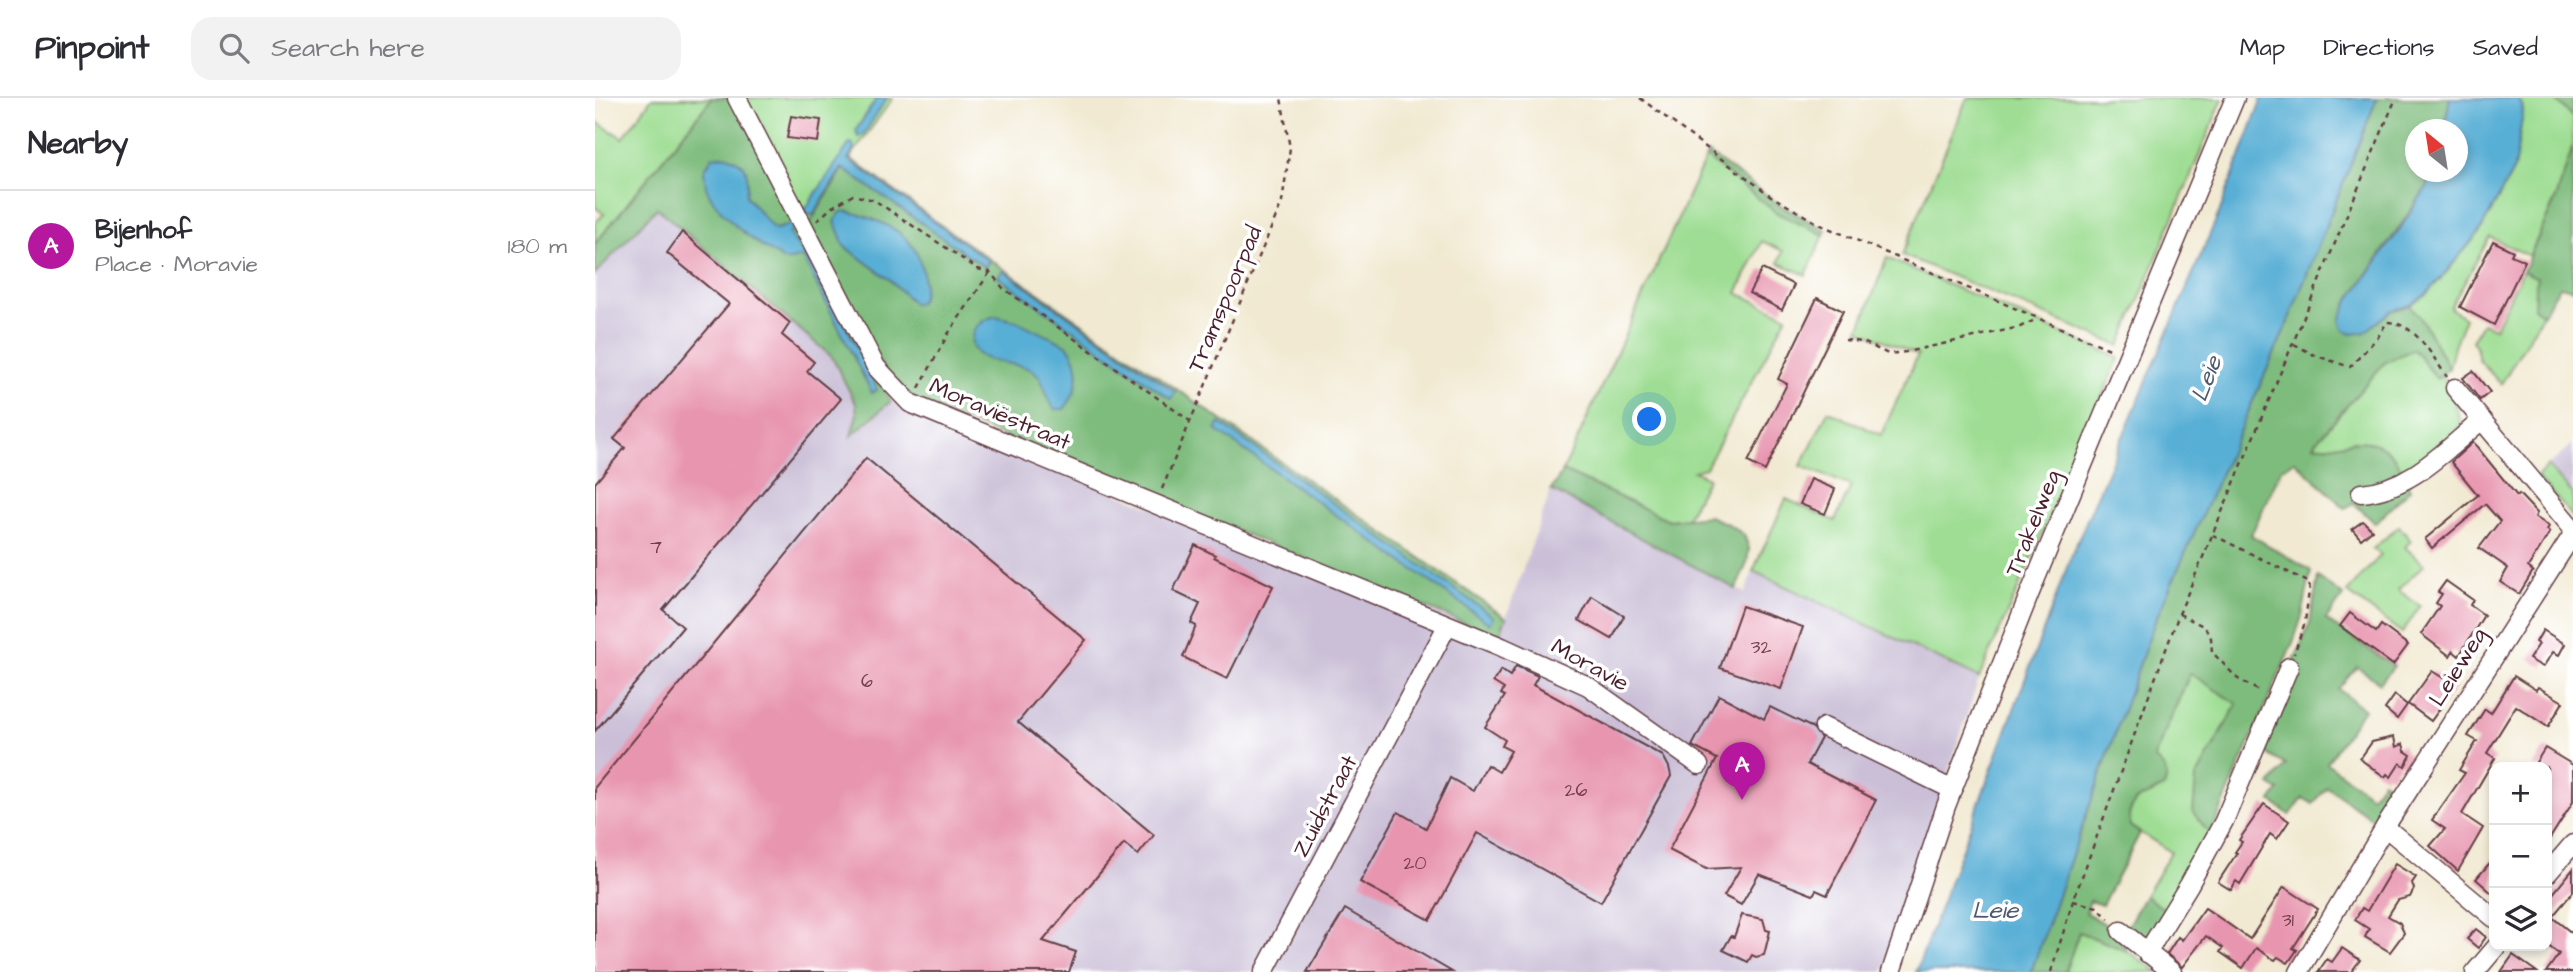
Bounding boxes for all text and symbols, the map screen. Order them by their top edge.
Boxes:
search box [191,17,681,80]
text: Pinpoint [35,25,149,71]
icon: search [215,29,253,67]
text: Search here [271,30,425,66]
text: Map [2240,31,2285,65]
text: Directions [2323,31,2435,65]
text: Saved [2473,31,2538,65]
north arrow [2405,119,2468,182]
text: Nearby [28,123,128,165]
text: Bijenhof [95,212,192,248]
street label: Tramspoorpad [1180,221,1270,377]
text: A [44,230,58,262]
text: 180 m [508,230,567,262]
text: Place · Moravie [95,248,258,280]
water label: Leie [2183,350,2232,407]
street label: Moraviëstraat [925,370,1076,458]
your location [1632,402,1666,436]
street label: Trakelweg [1997,465,2070,581]
house number: 7 [650,534,662,561]
street label: Leieweg [2421,621,2496,713]
street label: Moravie [1545,631,1635,699]
house number: 32 [1751,634,1771,661]
house number: 6 [861,668,873,695]
pin: A [1719,742,1765,800]
street label: Zuidstraat [1285,749,1366,863]
map controls [2489,762,2552,951]
button: + [2489,762,2552,825]
house number: 26 [1565,777,1587,804]
button: − [2489,825,2552,888]
house number: 20 [1404,850,1426,877]
button: layers [2489,888,2552,951]
water label: Leie [1972,894,2019,928]
house number: 31 [2282,907,2295,934]

